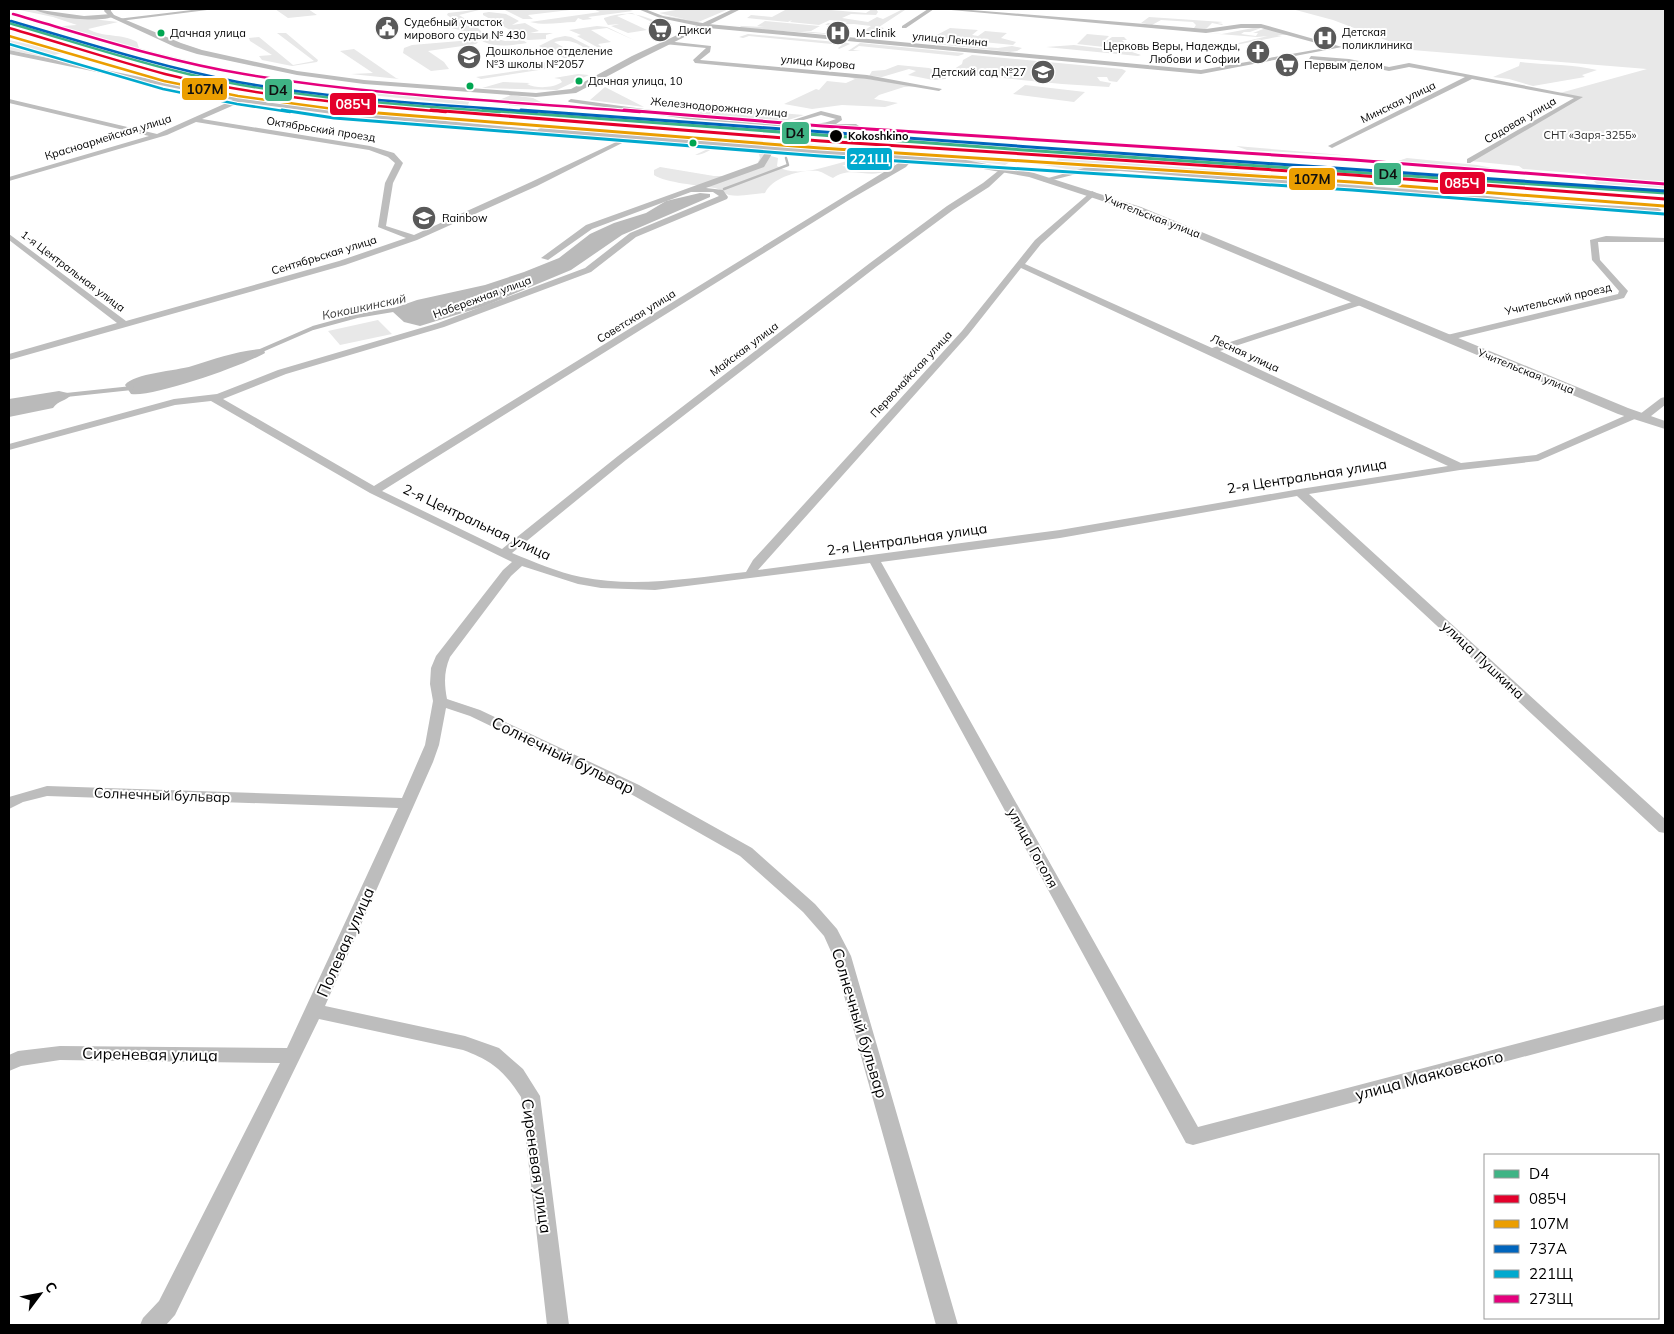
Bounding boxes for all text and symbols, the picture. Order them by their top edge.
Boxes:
public building icon: Судебный участок мирового судьи № 430 [374,15,400,41]
place label: Судебный участок мирового судьи № 430 [404,15,526,42]
supermarket icon: Дикси [647,17,673,43]
hospital icon: M-clinik [825,20,851,46]
place label: Дикси [678,23,711,37]
hospital icon: Детская поликлиника [1312,25,1338,51]
place label: Детская поликлиника [1342,25,1413,52]
place label: Дачная улица [170,26,246,40]
place label: M-clinik [856,26,896,40]
marker: Дачная улица [156,28,166,38]
street label: улица Ленина [912,29,988,49]
place label: Церковь Веры, Надежды, Любови и Софии [1103,39,1240,66]
church icon: Церковь Веры, Надежды, Любови и Софии [1245,39,1271,65]
school or university icon: Дошкольное отделение №3 школы №2057 [456,44,482,70]
place label: Дошкольное отделение №3 школы №2057 [486,44,613,71]
street label: улица Кирова [780,52,856,72]
supermarket icon: Первым делом [1274,52,1300,78]
place label: Первым делом [1304,58,1383,72]
school or university icon: Детский сад №27 [1030,59,1056,85]
place label: Детский сад №27 [932,65,1026,79]
place label: Дачная улица, 10 [588,74,683,88]
marker: Дачная улица, 10 [574,76,584,86]
line badge: 107М [181,77,228,101]
line badge: D4 [264,78,293,102]
street label: Минская улица [1358,78,1438,126]
text: 107М [186,80,224,98]
text: D4 [268,81,288,99]
unlabelled marker [465,81,475,91]
line badge: 085Ч [329,92,377,116]
street label: Железнодорожная улица [650,94,788,120]
street label: Садовая улица [1481,94,1559,146]
text: 085Ч [335,95,371,113]
street label: Красноармейская улица [43,111,173,163]
street label: Октябрьский проезд [265,113,377,145]
line badge: D4 [781,121,810,145]
text: D4 [785,124,805,142]
marker: Kokoshkino [828,128,844,144]
park label: СНТ «Заря-3255» [1543,128,1637,142]
place label: Kokoshkino [848,129,909,143]
unlabelled marker [688,138,698,148]
line badge: 221Щ [846,147,893,171]
text: 221Щ [849,150,891,168]
line badge: D4 [1373,162,1402,186]
text: D4 [1378,165,1398,183]
line badge: 107М [1288,167,1336,191]
text: 107М [1293,170,1331,188]
line badge: 085Ч [1439,171,1486,195]
text: 085Ч [1444,174,1480,192]
street label: Учительская улица [1101,191,1202,241]
school or university icon: Rainbow [411,205,437,231]
place label: Rainbow [442,211,488,225]
street label: 1-я Центральная улица [18,227,128,315]
street label: Сентябрьская улица [270,232,378,278]
street label: Набережная улица [431,273,533,321]
street label: Учительский проезд [1502,280,1613,318]
street label: Советская улица [594,286,678,346]
water label: Кокошкинский [320,290,407,323]
street label: Майская улица [707,319,781,379]
street label: Первомайская улица [867,328,955,420]
street label: Лесная улица [1208,331,1282,375]
street label: Учительская улица [1475,345,1576,397]
street label: 2-я Центральная улица [1226,454,1388,498]
street label: 2-я Центральная улица [400,480,554,564]
street label: 2-я Центральная улица [826,519,988,559]
street label: улица Пушкина [1438,617,1528,703]
street label: Солнечный бульвар [489,712,637,798]
street label: Солнечный бульвар [94,784,230,806]
street label: улица Гоголя [1004,805,1062,891]
street label: Полевая улица [312,884,378,1000]
street label: Солнечный бульвар [828,946,892,1100]
street label: Сиреневая улица [82,1043,218,1065]
street label: улица Маяковского [1353,1046,1505,1104]
street label: Сиреневая улица [518,1097,556,1235]
legend [1484,1154,1659,1319]
text: D4 [1529,1164,1549,1183]
text: 085Ч [1529,1189,1566,1208]
text: 107М [1529,1214,1569,1233]
text: 737А [1529,1239,1567,1258]
text: 221Щ [1529,1264,1573,1283]
north arrow [15,1269,65,1319]
text: С [41,1278,61,1296]
text: 273Щ [1529,1289,1573,1308]

